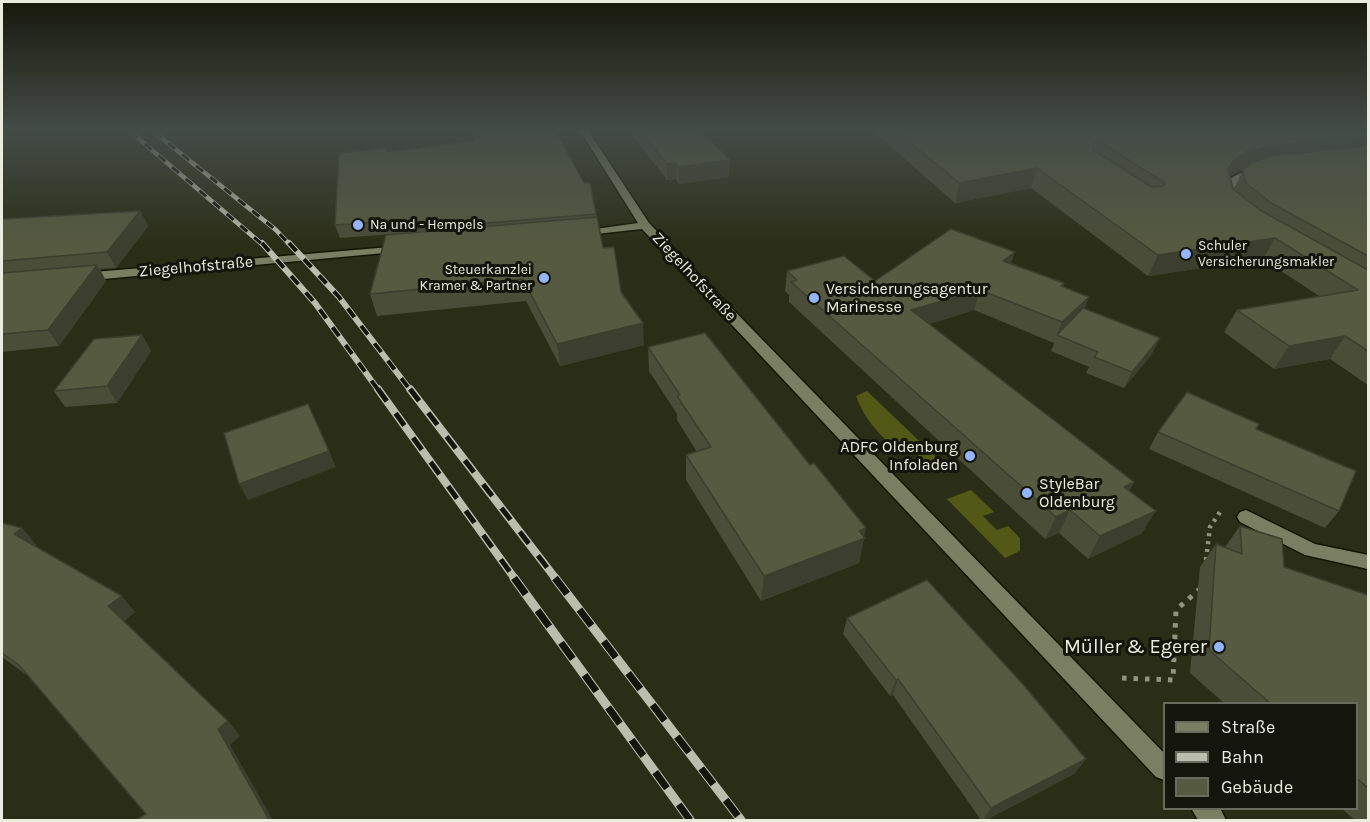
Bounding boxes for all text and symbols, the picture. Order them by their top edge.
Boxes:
place label: Na und - Hempels [370,217,484,233]
marker: Na und - Hempels [351,218,365,232]
street label: Ziegelhofstraße [648,229,740,325]
place label: Schuler Versicherungsmakler [1198,238,1334,270]
marker: Schuler Versicherungsmakler [1179,247,1193,261]
street label: Ziegelhofstraße [138,252,254,282]
place label: Steuerkanzlei Kramer & Partner [419,262,532,294]
marker: Steuerkanzlei Kramer & Partner [537,271,551,285]
place label: Versicherungsagentur Marinesse [826,279,988,317]
marker: Versicherungsagentur Marinesse [807,291,821,305]
place label: ADFC Oldenburg Infoladen [840,437,958,475]
marker: ADFC Oldenburg Infoladen [963,449,977,463]
place label: StyleBar Oldenburg [1039,474,1115,512]
marker: StyleBar Oldenburg [1020,486,1034,500]
place label: Müller & Egerer [1064,635,1207,659]
marker: Müller & Egerer [1212,640,1226,654]
legend [1163,702,1358,810]
text: Straße [1221,716,1275,738]
text: Bahn [1221,746,1264,768]
text: Gebäude [1221,776,1293,798]

